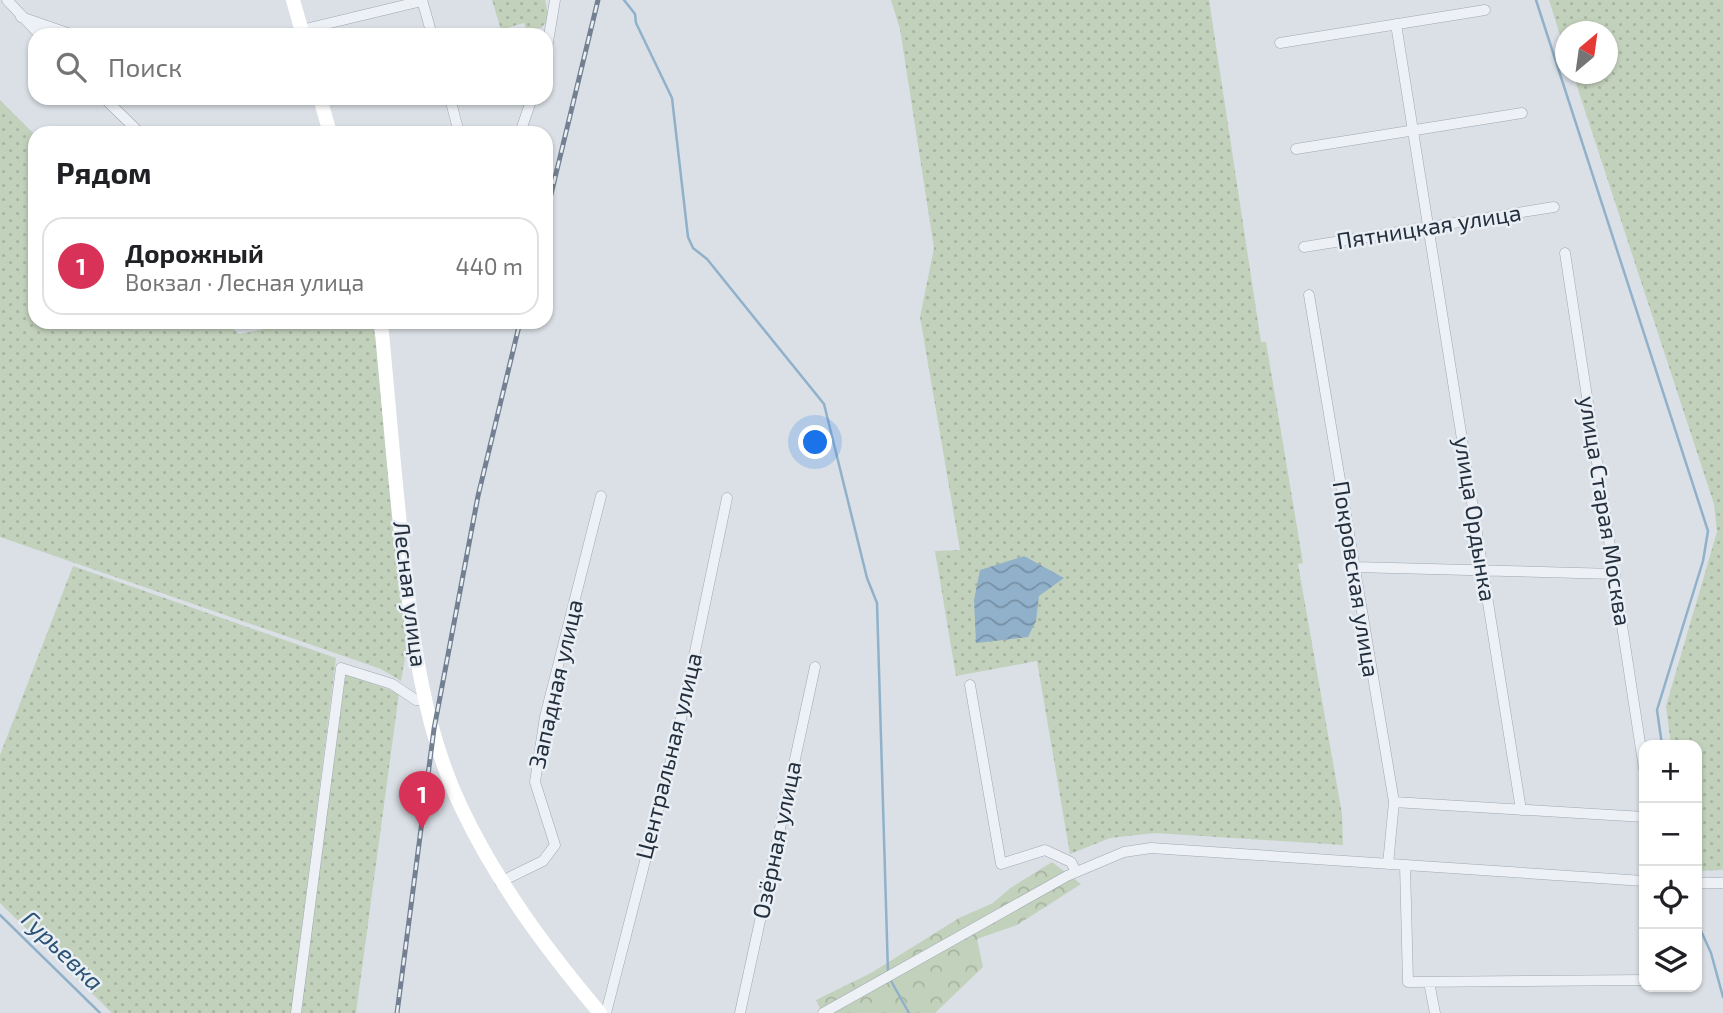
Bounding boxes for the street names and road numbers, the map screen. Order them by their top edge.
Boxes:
street label: Пятницкая улица [1335,198,1523,255]
street label: улица Старая Москва [1573,394,1638,628]
street label: улица Ордынка [1448,434,1503,603]
street label: Покровская улица [1327,479,1386,679]
street label: Лесная улица [387,519,434,668]
street label: Западная улица [522,596,589,771]
street label: Центральная улица [629,650,708,862]
street label: Озёрная улица [746,758,807,921]

